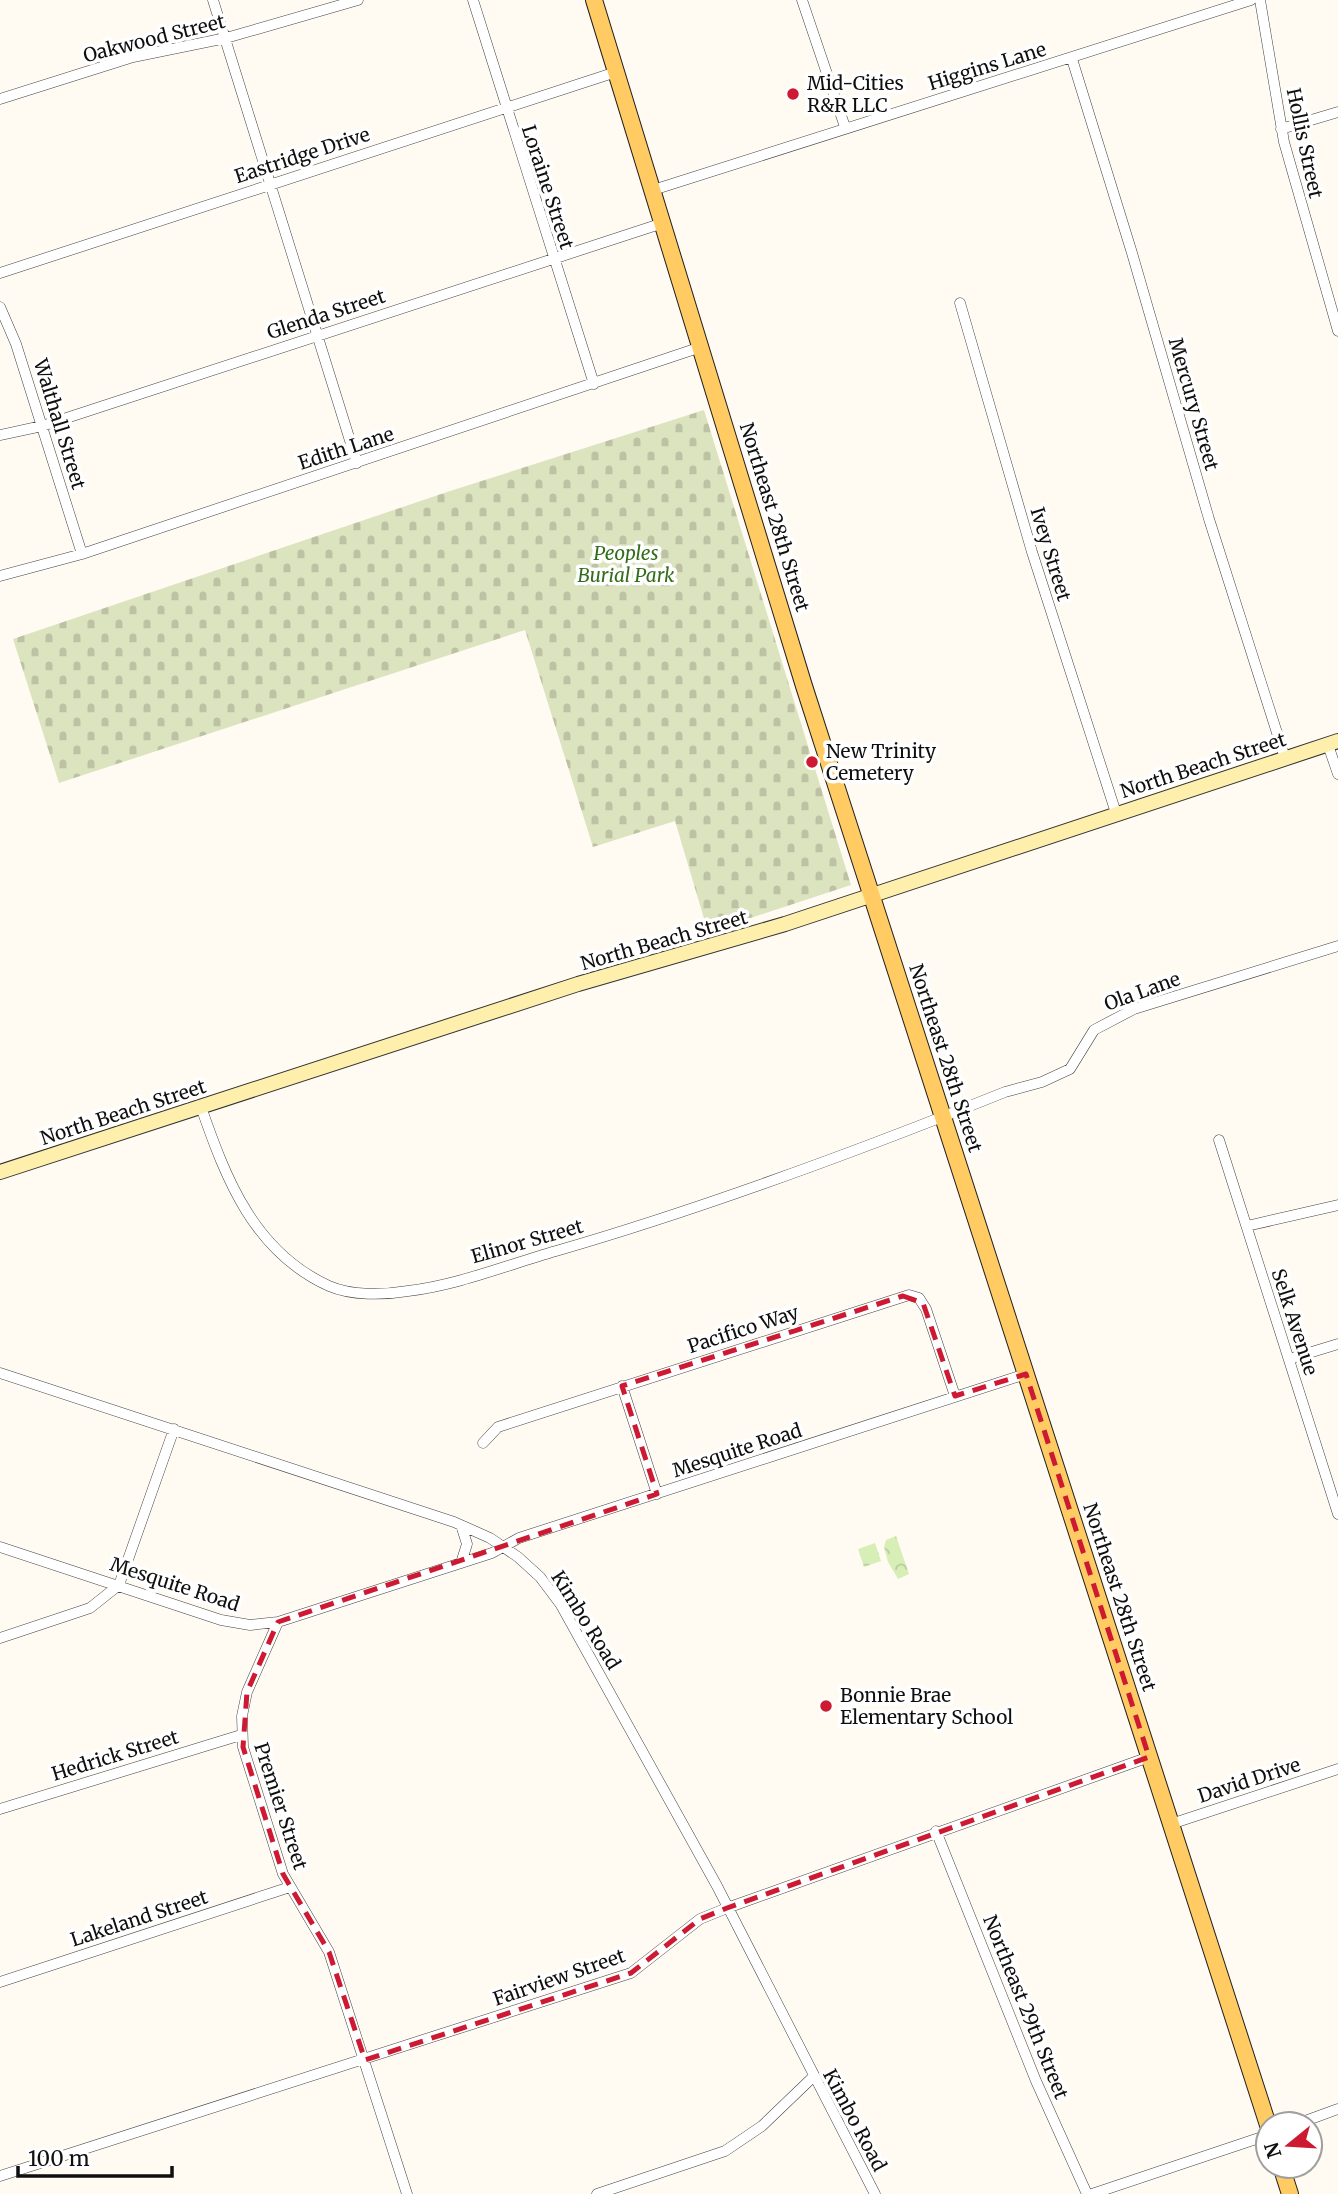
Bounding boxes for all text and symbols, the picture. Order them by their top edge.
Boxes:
street label: Oakwood Street [81,9,228,67]
street label: Higgins Lane [925,37,1049,95]
place label: Mid-Cities R&R LLC [807,71,904,117]
marker: Mid-Cities R&R LLC [785,86,801,102]
street label: Hollis Street [1282,86,1328,201]
street label: Eastridge Drive [231,122,373,188]
street label: Loraine Street [517,122,580,253]
street label: Glenda Street [264,283,389,344]
street label: Mercury Street [1164,335,1225,474]
street label: Walthall Street [29,355,91,493]
street label: Northeast 28th Street [735,420,815,615]
street label: Edith Lane [295,421,397,475]
street label: Ivey Street [1025,504,1077,604]
park label: Peoples Burial Park [578,541,675,587]
street label: North Beach Street [1117,727,1289,803]
place label: New Trinity Cemetery [826,739,936,785]
marker: New Trinity Cemetery [804,754,820,770]
street label: North Beach Street [578,905,751,975]
street label: Northeast 28th Street [904,961,988,1156]
street label: Ola Lane [1101,966,1183,1016]
street label: North Beach Street [37,1074,209,1150]
street label: Elinor Street [468,1213,586,1268]
street label: Selk Avenue [1267,1266,1324,1378]
street label: Pacifico Way [684,1300,802,1358]
street label: Mesquite Road [669,1418,805,1482]
street label: Northeast 28th Street [1078,1500,1162,1695]
street label: Mesquite Road [107,1552,243,1616]
street label: Kimbo Road [546,1566,626,1674]
place label: Bonnie Brae Elementary School [840,1683,1013,1729]
marker: Bonnie Brae Elementary School [818,1698,834,1714]
street label: Hedrick Street [49,1724,182,1786]
street label: Premier Street [249,1739,313,1873]
street label: David Drive [1195,1752,1303,1808]
street label: Lakeland Street [67,1884,211,1952]
street label: Northeast 29th Street [978,1911,1074,2103]
street label: Fairview Street [490,1943,629,2011]
street label: Kimbo Road [818,2065,892,2175]
north arrow [1254,2110,1324,2180]
scale bar [18,2134,172,2178]
text: N [1259,2139,1287,2161]
text: 100 m [28,2145,90,2172]

